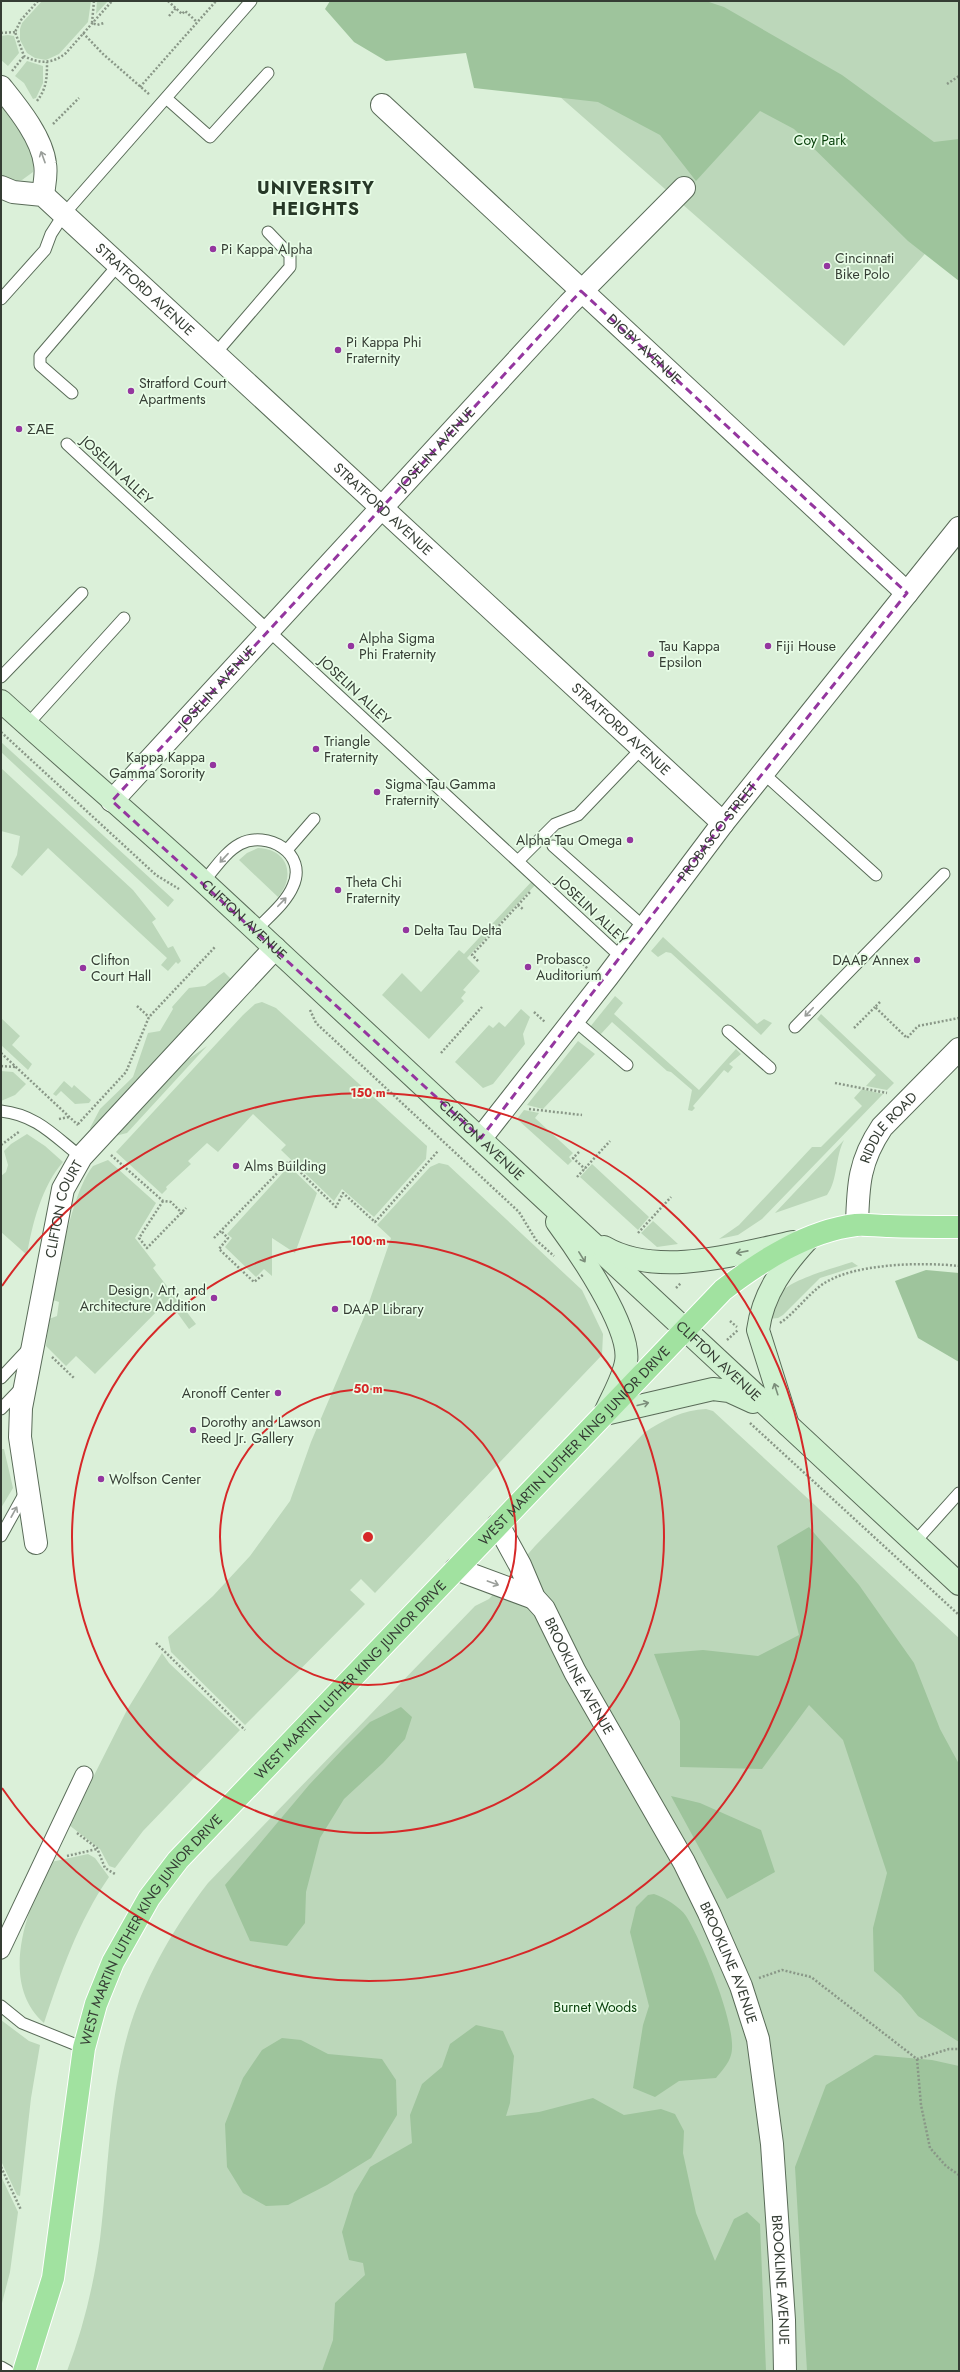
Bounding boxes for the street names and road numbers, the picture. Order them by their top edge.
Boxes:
street label: STRATFORD AVENUE [91,238,199,340]
street label: DIGBY AVENUE [602,309,686,389]
street label: JOSELIN AVENUE [391,402,480,496]
street label: JOSELIN ALLEY [75,430,158,509]
street label: STRATFORD AVENUE [329,458,437,560]
street label: JOSELIN AVENUE [172,641,260,734]
street label: JOSELIN ALLEY [313,650,396,729]
street label: STRATFORD AVENUE [567,678,675,780]
street label: PROBASCO STREET [673,778,762,885]
street label: JOSELIN ALLEY [550,870,633,949]
street label: CLIFTON AVENUE [197,875,292,964]
street label: RIDDLE ROAD [855,1087,921,1166]
street label: CLIFTON AVENUE [435,1095,529,1185]
street label: CLIFTON COURT [40,1156,87,1260]
street label: CLIFTON AVENUE [672,1316,766,1406]
street label: WEST MARTIN LUTHER KING JUNIOR DRIVE [474,1341,675,1550]
street label: WEST MARTIN LUTHER KING JUNIOR DRIVE [250,1576,451,1784]
street label: BROOKLINE AVENUE [540,1614,619,1738]
street label: WEST MARTIN LUTHER KING JUNIOR DRIVE [75,1810,227,2048]
street label: BROOKLINE AVENUE [695,1898,762,2026]
street label: BROOKLINE AVENUE [767,2214,794,2345]

